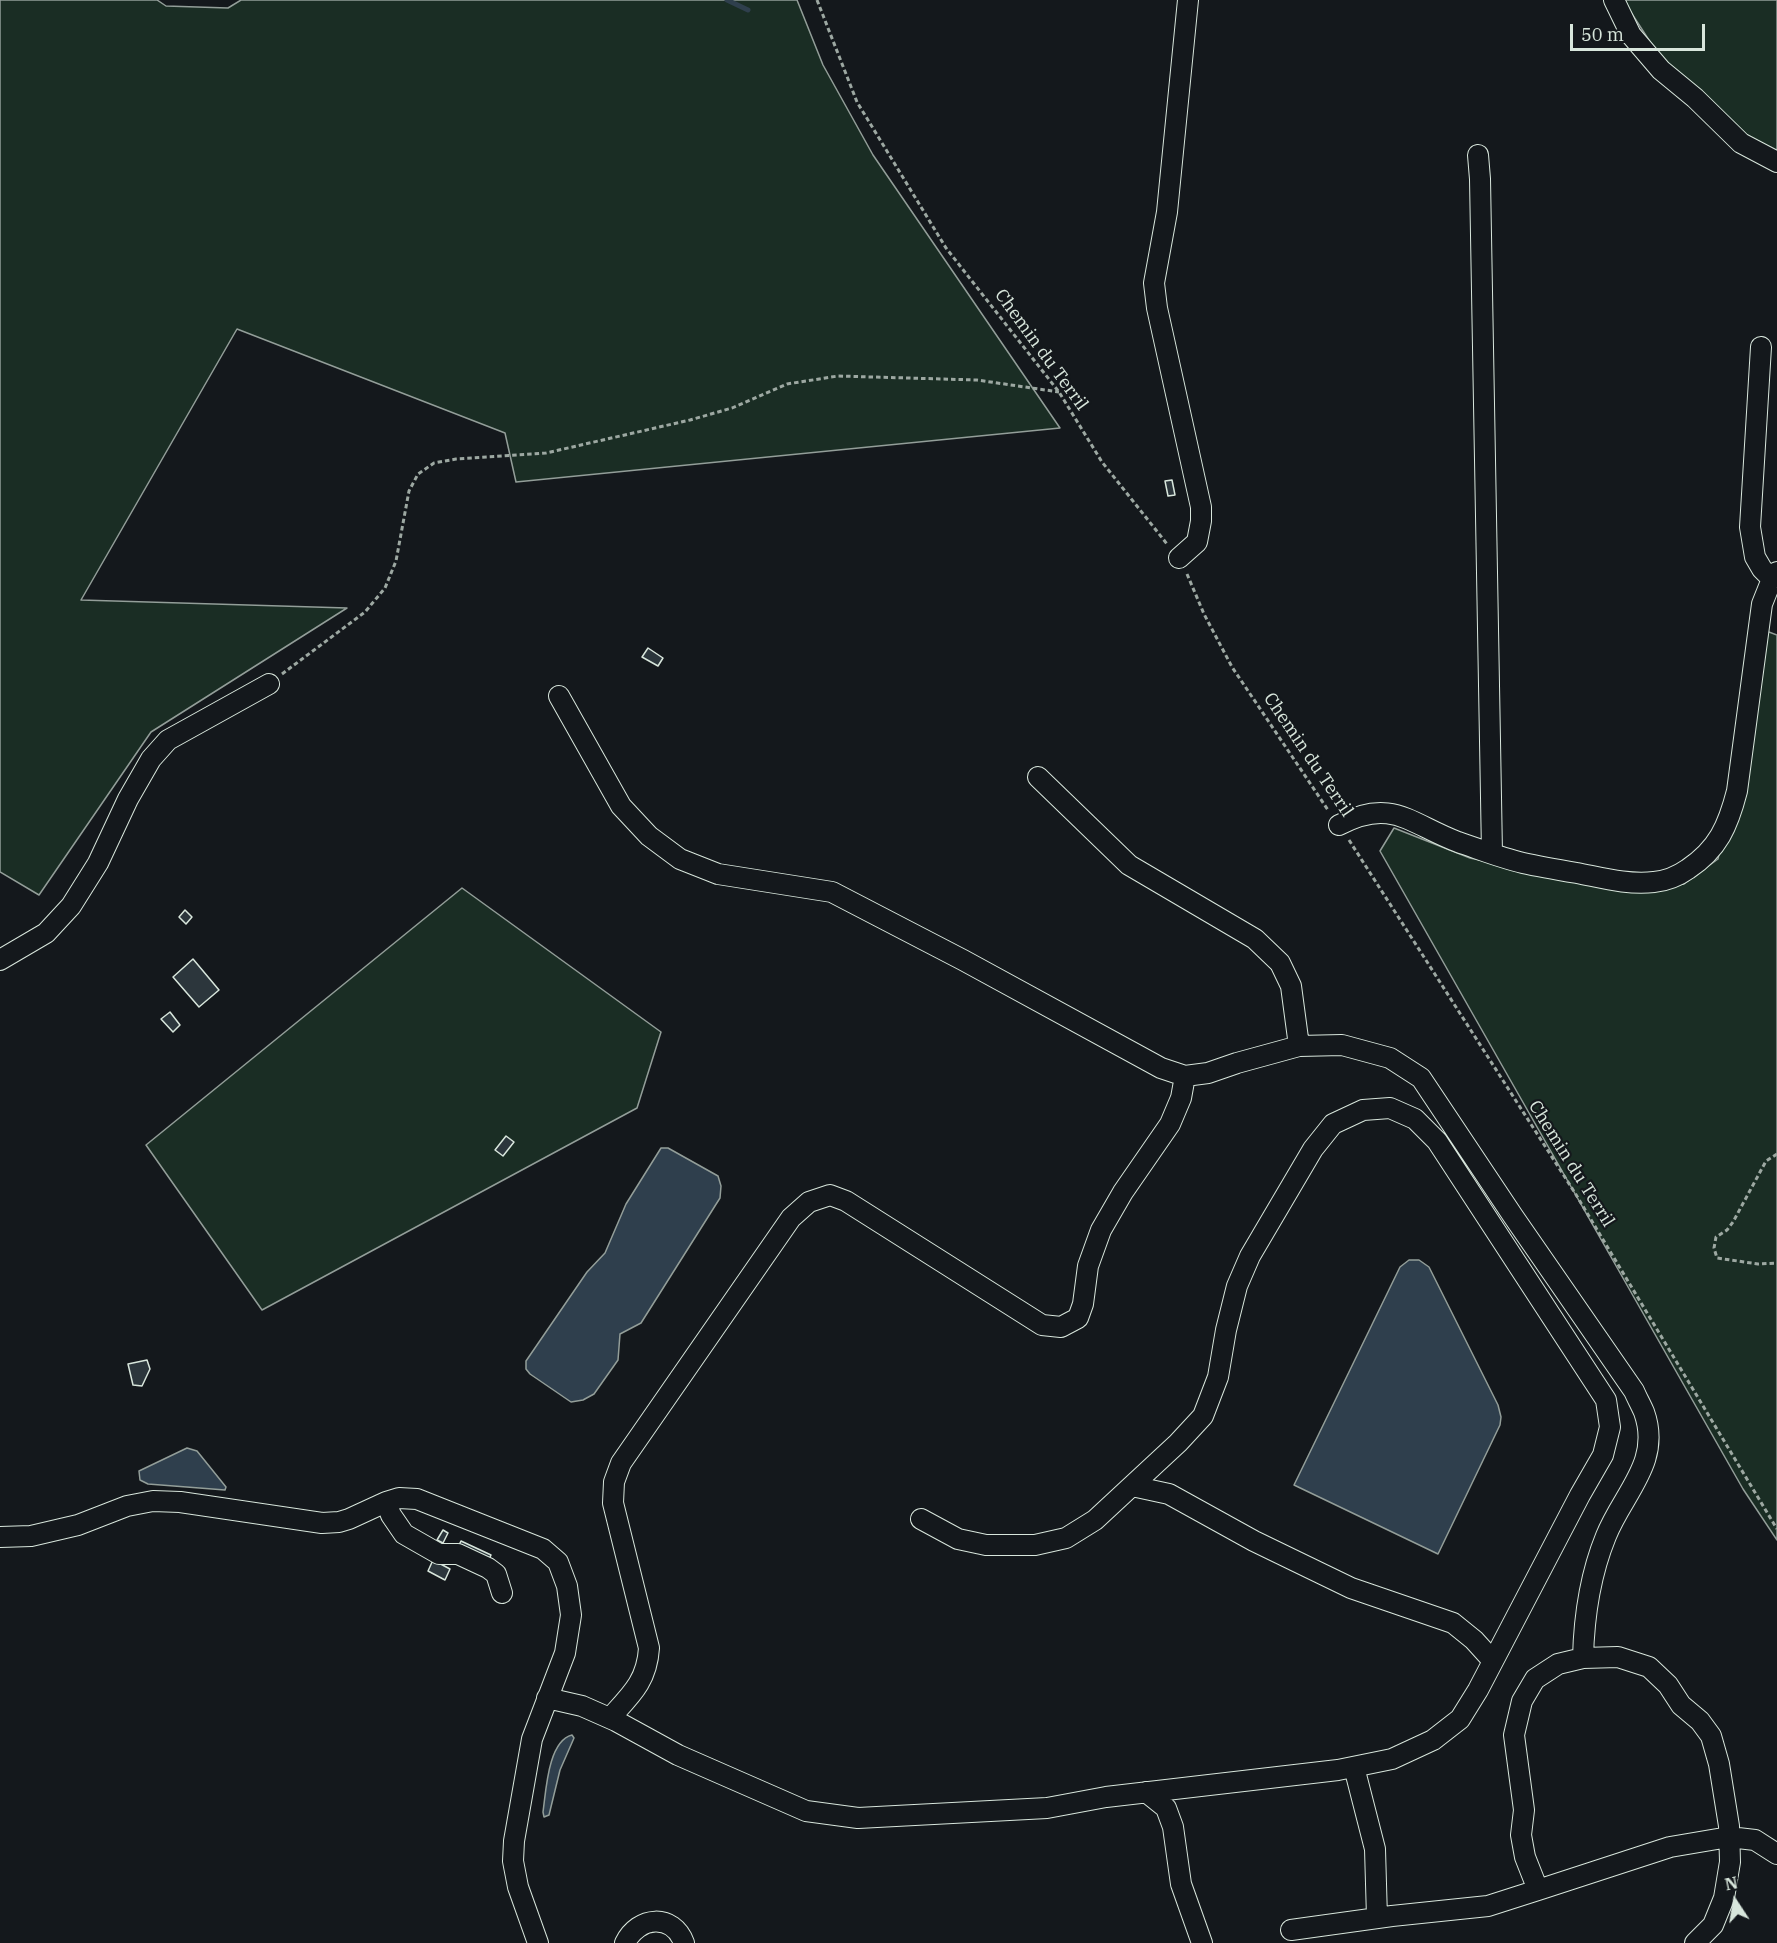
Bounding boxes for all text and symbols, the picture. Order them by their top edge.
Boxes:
scale bar [1573,12,1708,50]
text: 50 m [1581,23,1624,46]
street label: Chemin du Terril [990,285,1092,415]
street label: Chemin du Terril [1259,689,1357,821]
street label: Chemin du Terril [1523,1097,1619,1231]
north arrow [1705,1871,1765,1931]
text: N [1723,1872,1740,1894]

